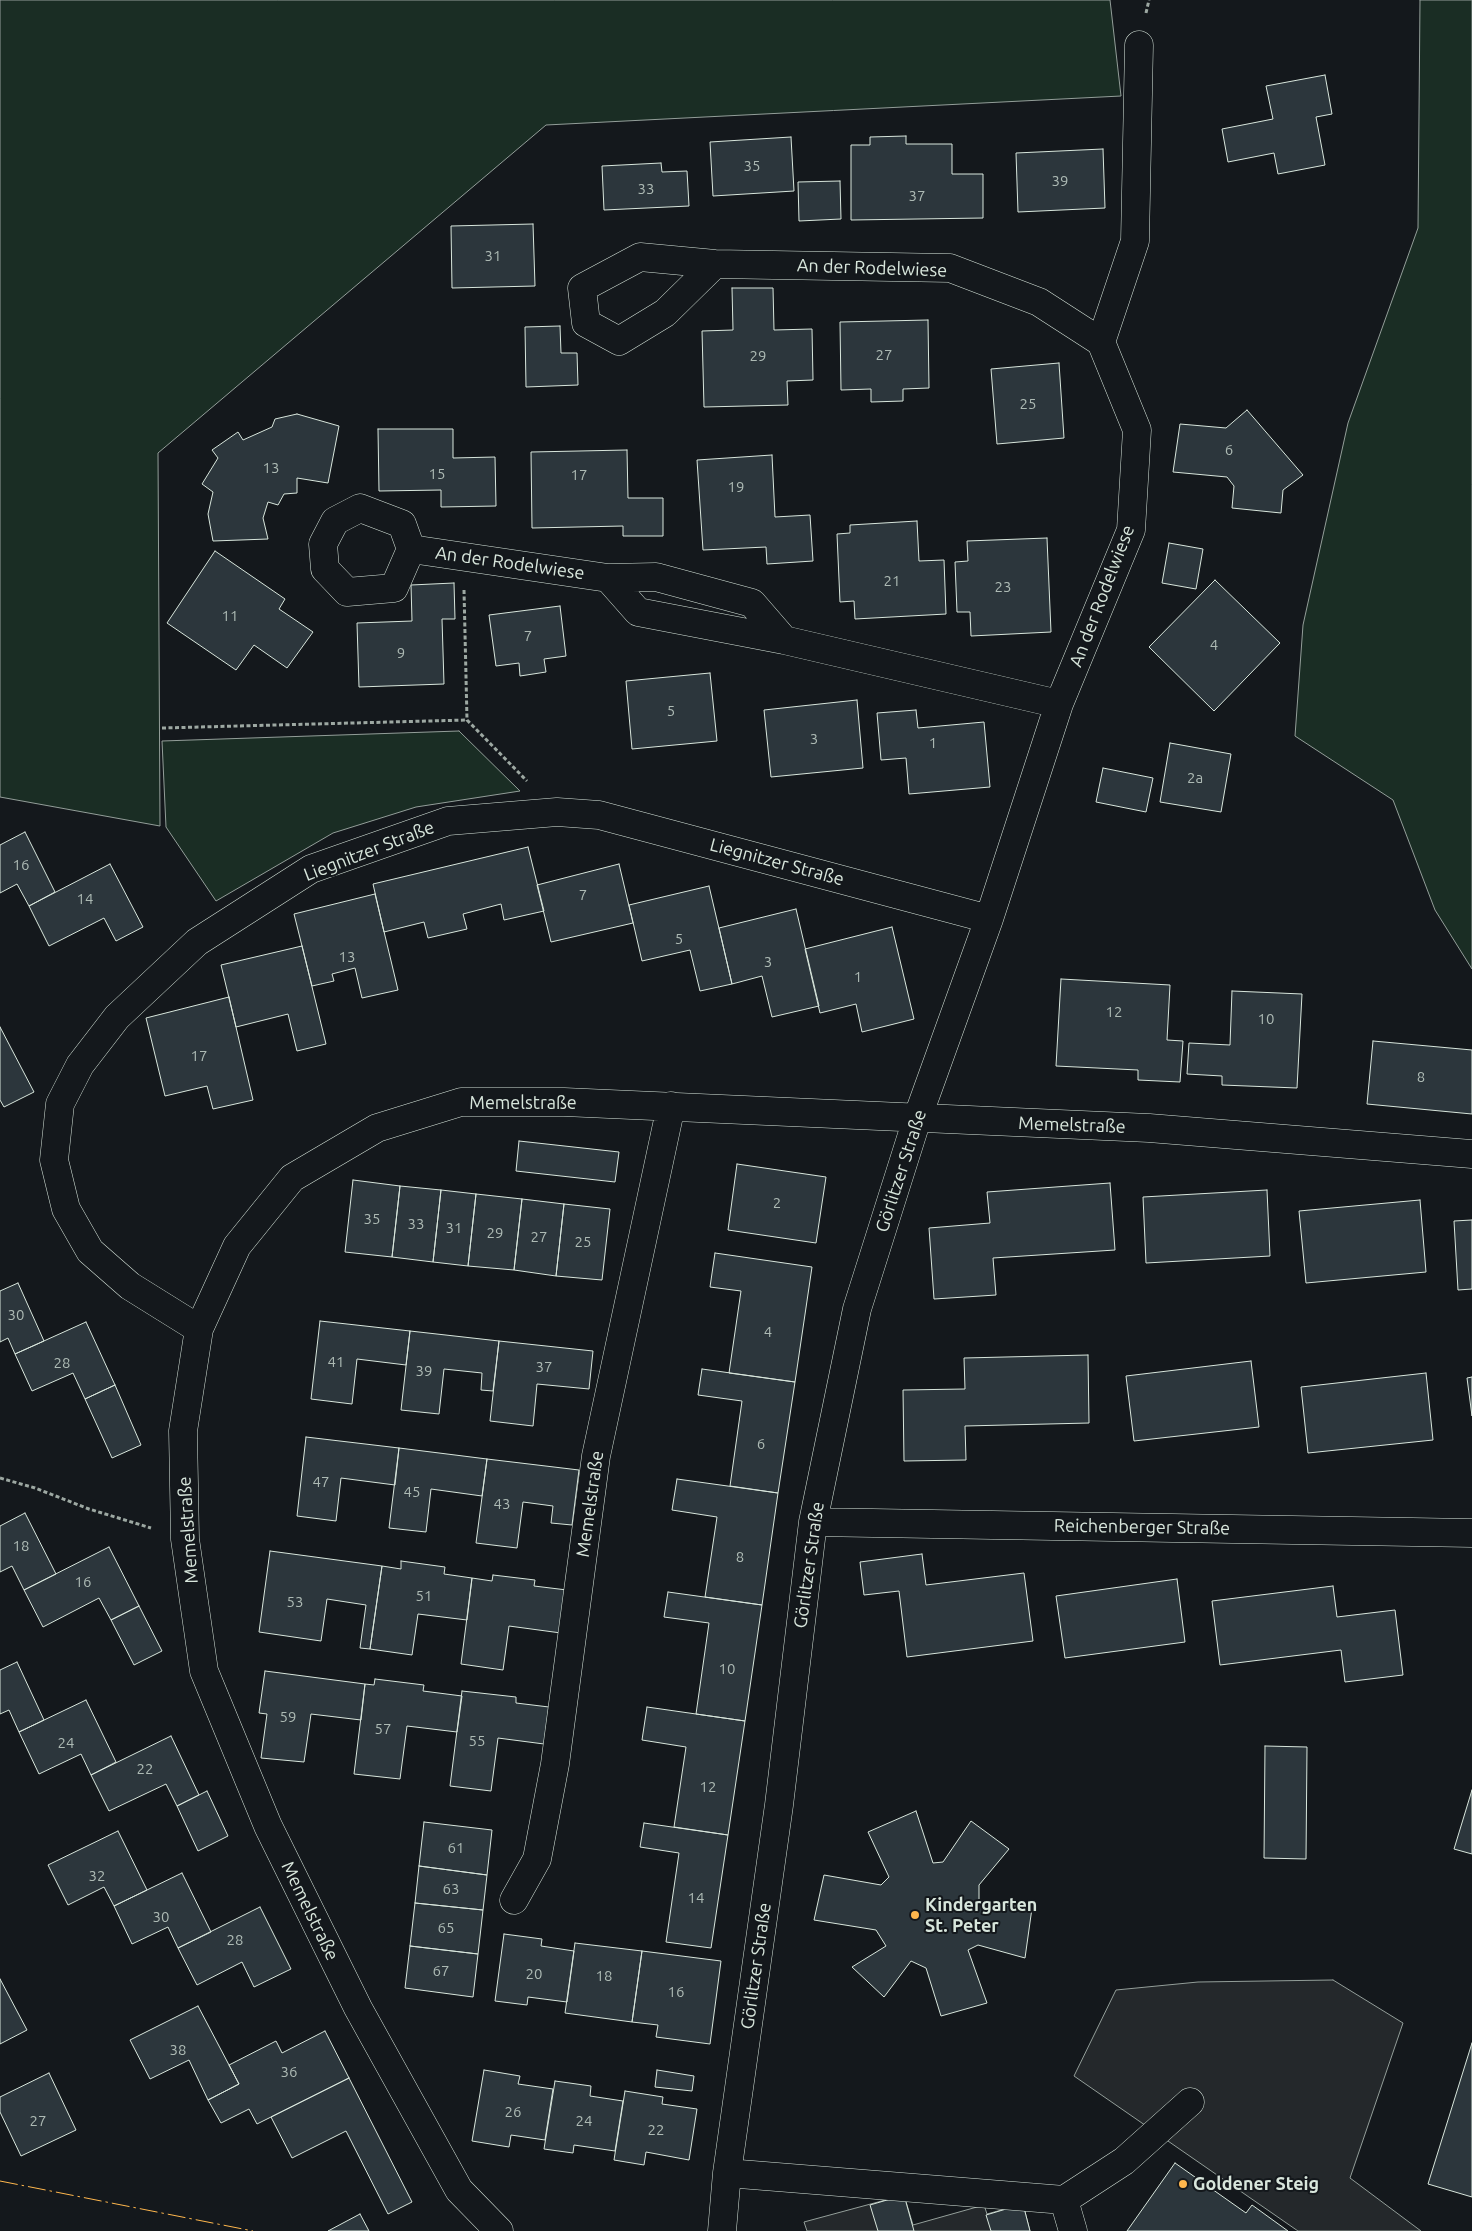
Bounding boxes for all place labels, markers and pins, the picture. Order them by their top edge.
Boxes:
place label: Kindergarten St. Peter [925,1894,1037,1936]
marker: Kindergarten St. Peter [909,1909,921,1921]
place label: Goldener Steig [1193,2173,1319,2195]
marker: Goldener Steig [1177,2178,1189,2190]

